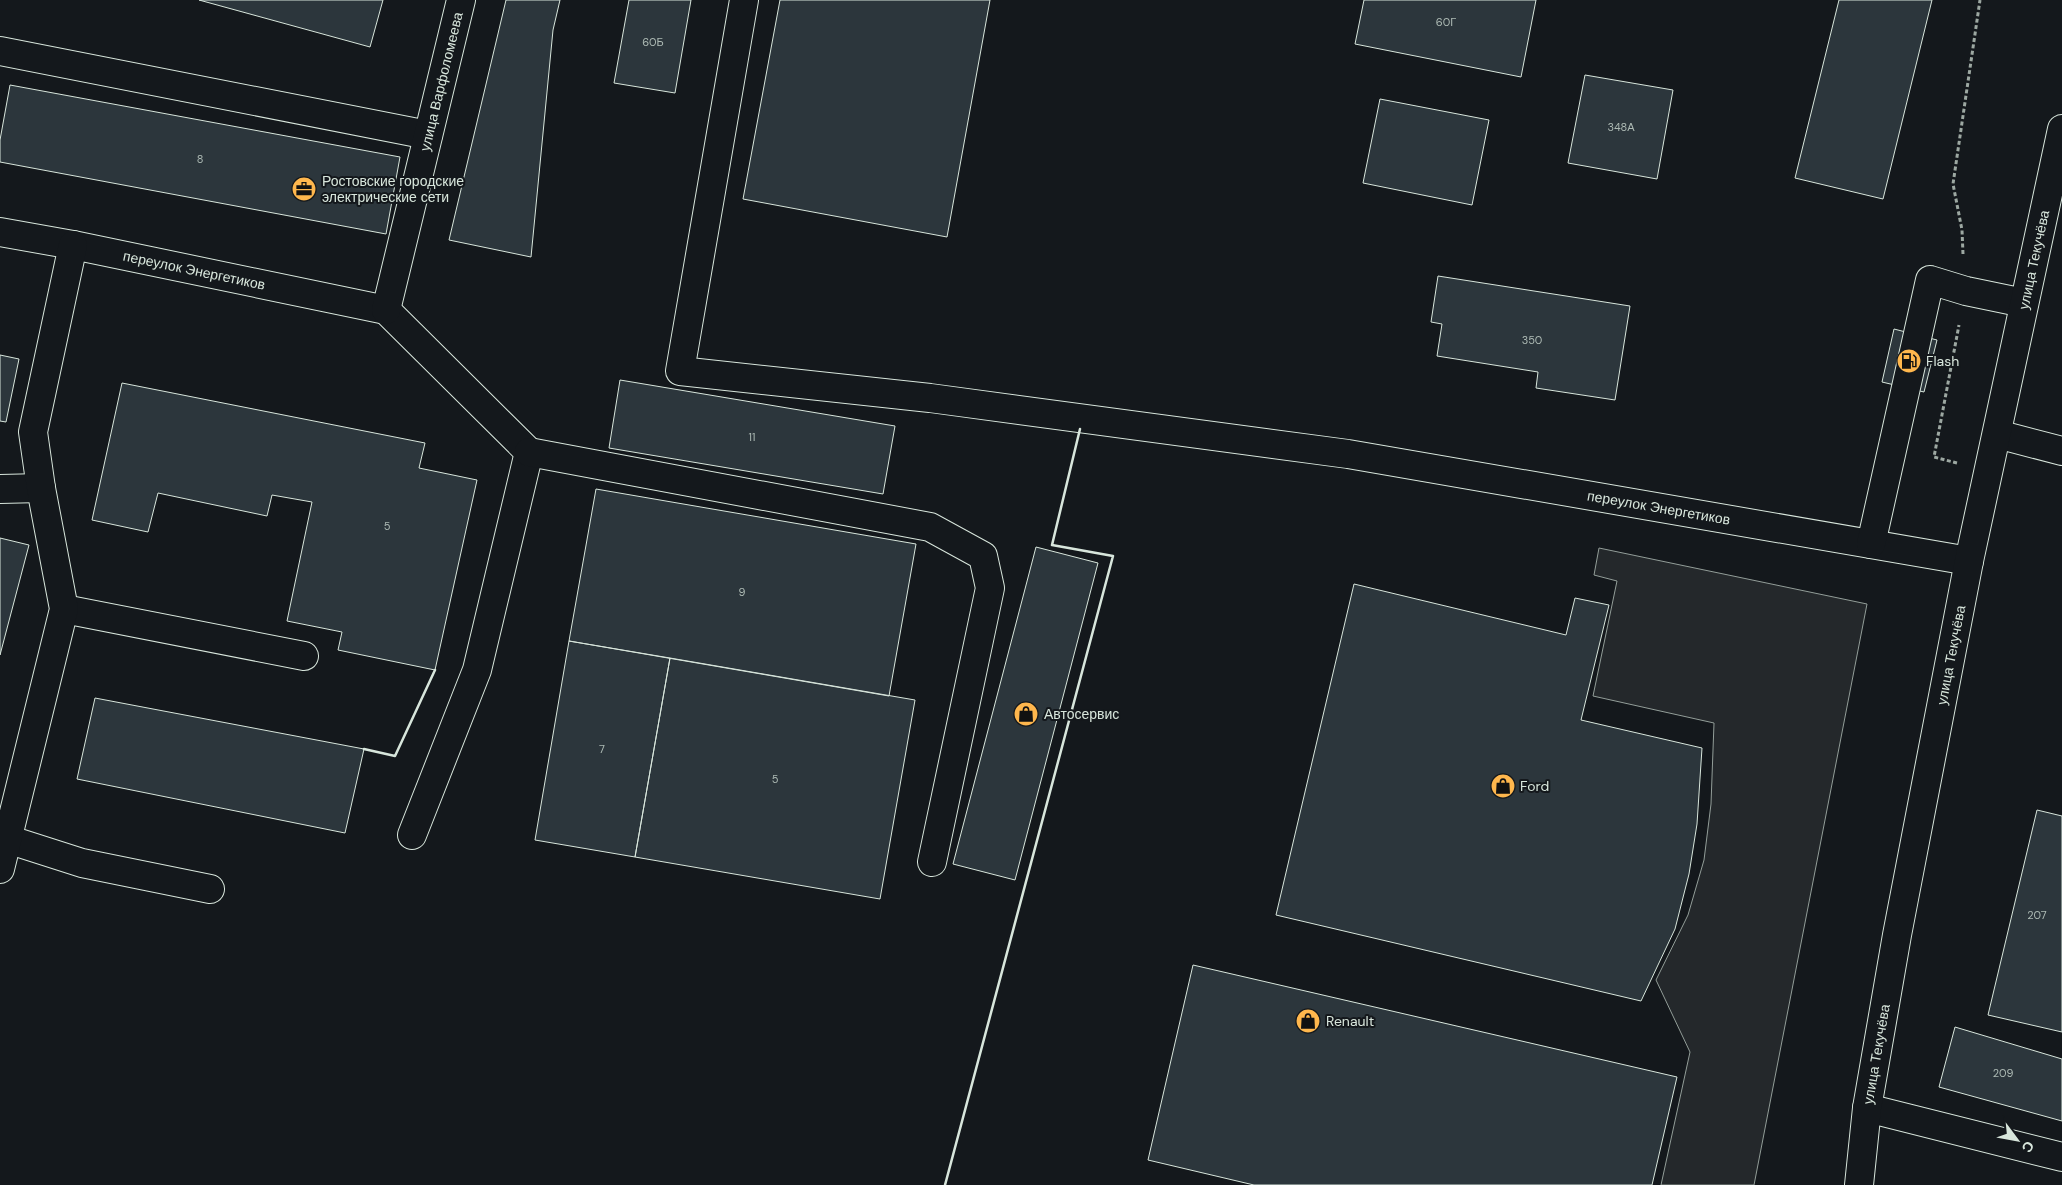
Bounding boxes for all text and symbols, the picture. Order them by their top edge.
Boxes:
street label: улица Варфоломеева [416,10,467,153]
house number: 60Г [1436,15,1456,29]
house number: 60Б [642,35,664,49]
house number: 348А [1607,120,1635,134]
house number: 8 [197,152,203,166]
place label: Ростовские городские электрические сети [322,172,464,206]
office icon: Ростовские городские электрические сети [291,176,317,202]
street label: улица Текучёва [2014,208,2053,311]
street label: переулок Энергетиков [122,247,267,294]
house number: 350 [1522,333,1542,347]
fuel station icon: Flash [1896,348,1922,374]
place label: Flash [1926,352,1959,370]
house number: 11 [749,430,755,444]
street label: переулок Энергетиков [1586,486,1732,529]
house number: 5 [384,519,391,533]
house number: 9 [739,585,746,599]
street label: улица Текучёва [1932,603,1969,707]
shop icon: Автосервис [1013,701,1039,727]
place label: Автосервис [1044,705,1119,723]
house number: 7 [599,742,605,756]
house number: 5 [772,772,779,786]
shop icon: Ford [1490,773,1516,799]
place label: Ford [1520,777,1549,795]
house number: 207 [2027,908,2047,922]
street label: улица Текучёва [1859,1003,1894,1106]
shop icon: Renault [1295,1008,1321,1034]
place label: Renault [1326,1012,1374,1030]
house number: 209 [1993,1066,2013,1080]
north arrow [1992,1115,2042,1165]
text: С [2018,1138,2038,1156]

